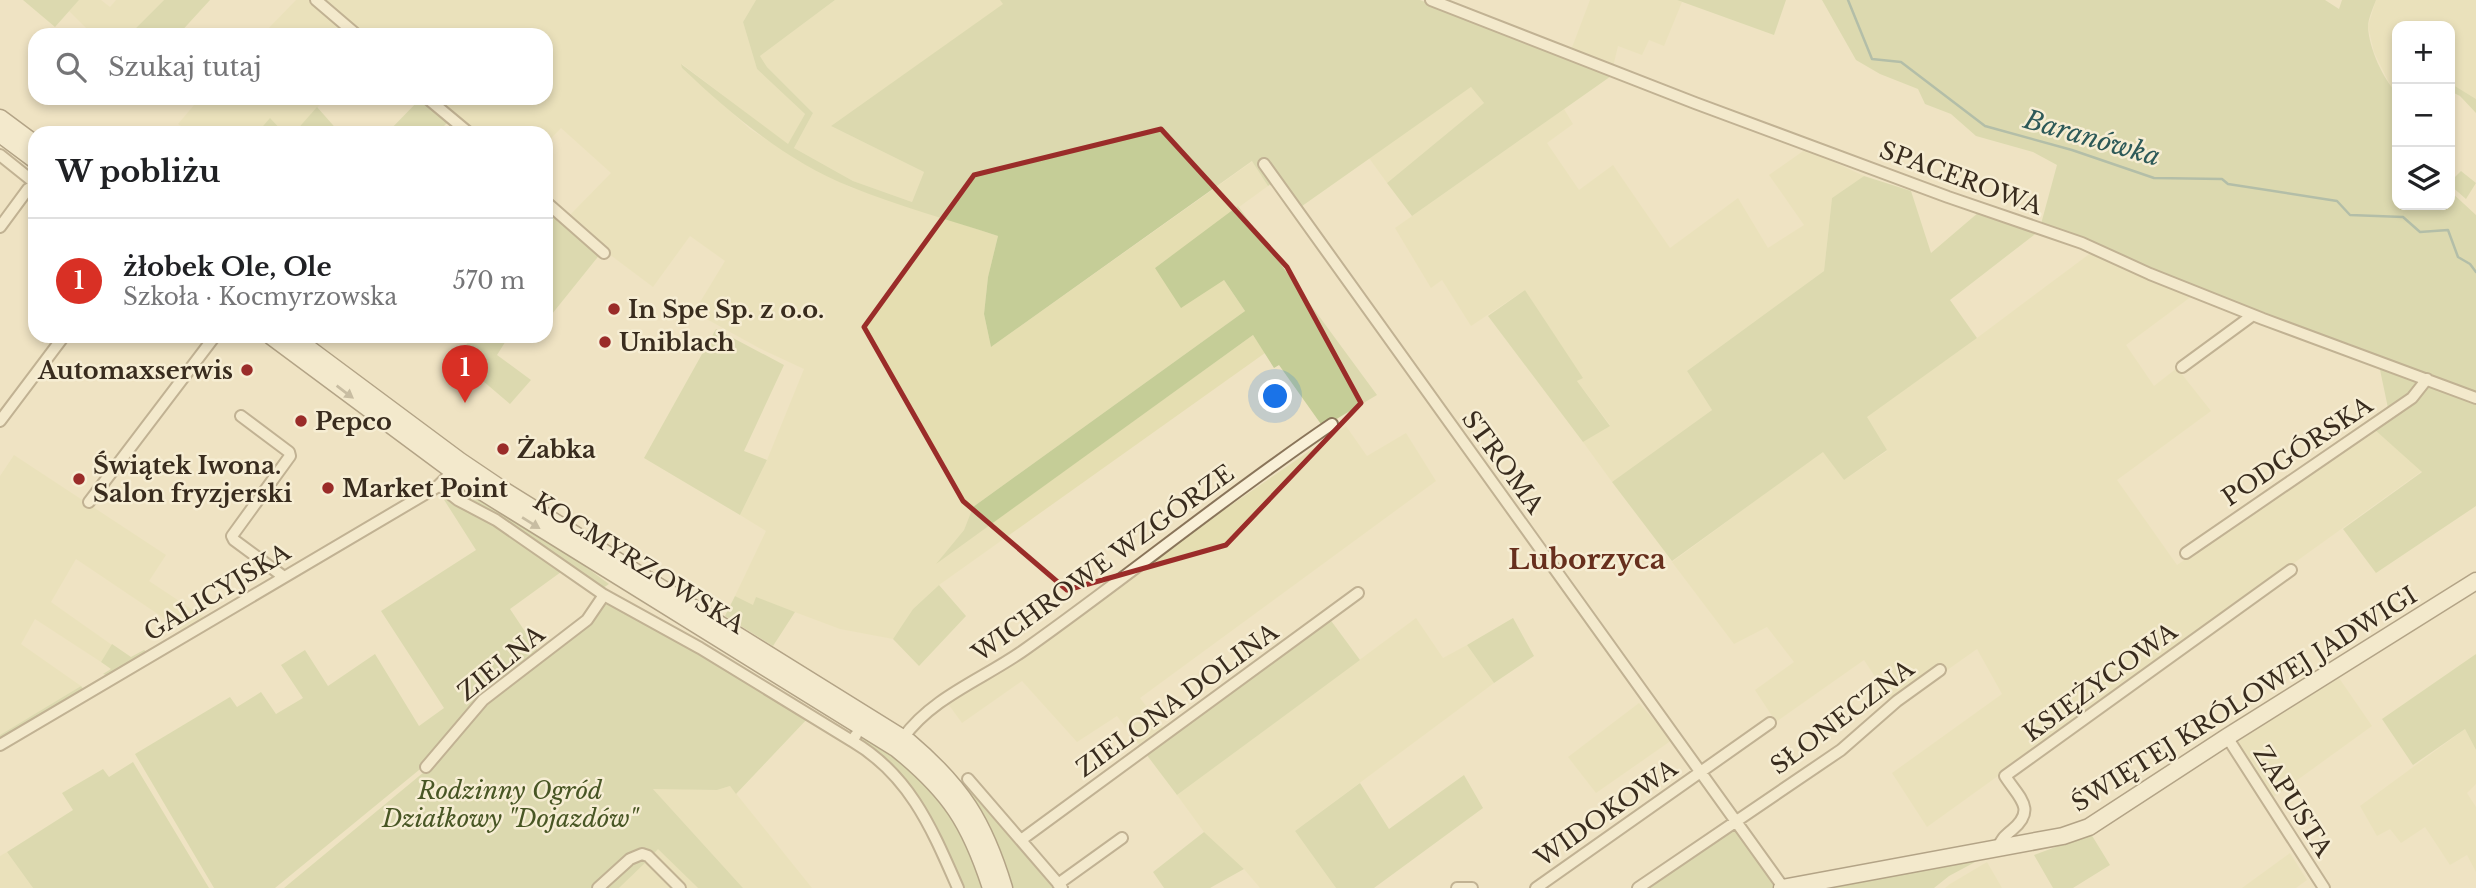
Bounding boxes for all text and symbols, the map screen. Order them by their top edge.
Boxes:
map controls [2392,21,2455,210]
button: + [2392,21,2455,84]
search box [28,28,553,105]
icon: search [52,48,90,86]
text: Szukaj tutaj [108,51,262,83]
button: − [2392,84,2455,147]
water label: Baranówka [2019,103,2164,173]
street label: SPACEROWA [1876,135,2047,221]
button: layers [2392,147,2455,210]
text: W pobliżu [56,153,220,190]
text: żłobek Ole, Ole [123,251,332,283]
text: 1 [74,267,84,295]
text: 570 m [453,267,525,295]
text: Szkoła · Kocmyrzowska [123,283,397,311]
place label: In Spe Sp. z o.o. [628,295,824,324]
marker: In Spe Sp. z o.o. [606,301,622,317]
place label: Uniblach [619,328,735,357]
marker: Uniblach [597,334,613,350]
pin: 1 [442,345,488,403]
place label: Automaxserwis [37,356,233,385]
marker: Automaxserwis [239,362,255,378]
your location [1258,379,1292,413]
one-way arrow [336,384,354,398]
street label: PODGÓRSKA [2216,390,2378,512]
street label: STROMA [1456,405,1550,519]
place label: Pepco [315,407,392,436]
marker: Pepco [293,413,309,429]
place label: Żabka [517,434,596,464]
marker: Żabka [495,441,511,457]
place label: Świątek Iwona. Salon fryzjerski [93,450,293,508]
street label: WICHROWE WZGÓRZE [966,458,1239,668]
marker: Świątek Iwona. Salon fryzjerski [71,471,87,487]
place label: Market Point [342,474,509,503]
marker: Market Point [320,480,336,496]
street label: KOCMYRZOWSKA [528,486,750,640]
one-way arrow [521,516,541,529]
street label: GALICYJSKA [139,537,296,647]
district label: Luborzyca [1508,542,1666,577]
street label: ŚWIĘTEJ KRÓLOWEJ JADWIGI [2065,579,2422,818]
street label: KSIĘŻYCOWA [2017,616,2183,748]
street label: ZIELONA DOLINA [1070,617,1284,783]
street label: ZIELNA [452,619,551,707]
street label: SŁONECZNA [1765,653,1920,780]
street label: ZAPUSTA [2247,740,2339,862]
street label: WIDOKOWA [1529,753,1683,873]
park label: Rodzinny Ogród Działkowy "Dojazdów" [381,776,640,833]

